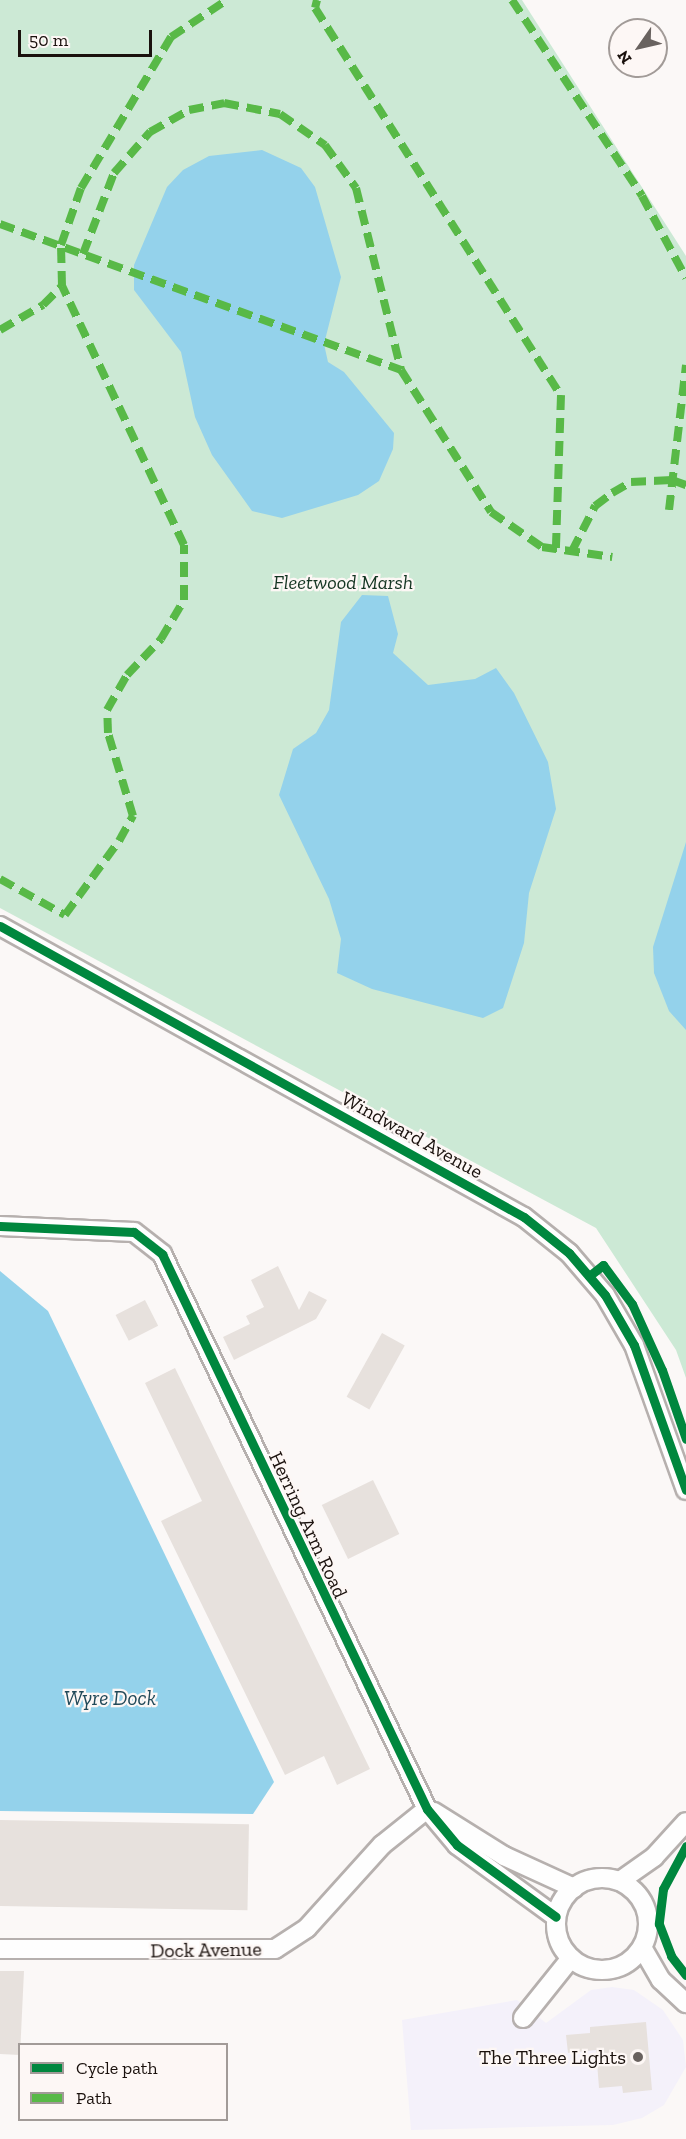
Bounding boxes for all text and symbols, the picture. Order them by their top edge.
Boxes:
scale bar [21,18,154,56]
north arrow [608,18,668,78]
text: 50 m [29,29,68,51]
text: N [613,47,636,68]
park label: Fleetwood Marsh [273,570,413,594]
street label: Windward Avenue [337,1086,487,1184]
street label: Herring Arm Road [263,1448,353,1602]
water label: Wyre Dock [64,1685,156,1711]
street label: Dock Avenue [150,1937,262,1963]
legend [18,2043,228,2121]
place label: The Three Lights [478,2045,626,2069]
marker: The Three Lights [631,2050,645,2064]
text: Cycle path [76,2057,158,2079]
text: Path [76,2087,112,2109]

